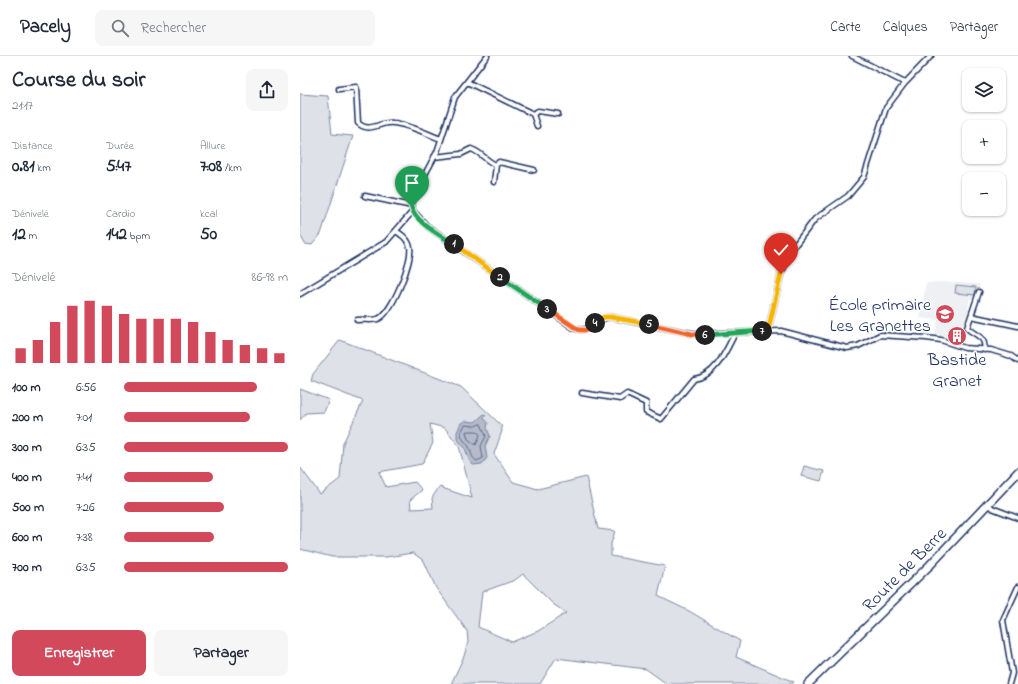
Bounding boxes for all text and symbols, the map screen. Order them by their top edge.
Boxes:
search box [95,10,375,46]
text: Pacely [20,14,71,41]
icon: search [109,17,131,39]
text: Rechercher [141,17,206,39]
text: Carte [830,17,861,38]
text: Calques [883,17,928,38]
text: Partager [950,17,998,38]
text: Course du soir [12,65,145,97]
map controls [962,68,1006,216]
button: layers [962,68,1006,112]
button: share [246,69,288,111]
text: 21:17 [12,96,33,115]
button: + [962,120,1006,164]
text: Distance [12,138,53,154]
text: Durée [106,138,134,154]
text: Allure [200,138,225,154]
text: 0.81 [12,154,35,179]
text: 5:47 [106,154,131,179]
text: 7:08 [200,154,222,179]
text: km [35,160,51,176]
text: /km [222,160,242,176]
pin [395,166,429,207]
icon: arrive [401,172,423,194]
button: − [962,172,1006,216]
text: Dénivelé [12,206,49,222]
text: Cardio [106,206,135,222]
text: kcal [200,206,218,222]
text: 12 [12,222,26,247]
text: 142 [106,222,127,247]
text: 50 [200,222,217,247]
text: m [26,228,37,244]
text: bpm [127,228,150,244]
pin [764,233,798,274]
pin: 1 [444,234,464,254]
text: 1 [452,236,456,252]
icon: check [770,239,792,261]
pin: 2 [490,267,510,287]
text: Dénivelé [12,268,55,287]
text: 86–98 m [252,268,288,287]
text: 2 [497,269,503,285]
place label: École primaire Les Granettes [829,293,932,340]
pin: 3 [537,299,557,319]
text: 3 [545,301,549,317]
school or university icon: École primaire Les Granettes [934,303,956,325]
pin: 4 [585,313,605,333]
pin: 5 [639,314,659,334]
text: 4 [593,315,597,331]
text: 5 [646,316,652,332]
pin: 7 [752,321,772,341]
text: 7 [760,323,764,339]
pin: 6 [695,325,715,345]
building icon: Bastide Granet [946,325,968,347]
text: 6 [703,327,707,343]
place label: Bastide Granet [927,348,987,395]
text: 100 m [12,378,41,397]
text: 6:56 [76,378,96,397]
text: 200 m [12,408,43,427]
text: 7:01 [76,408,92,427]
text: 300 m [12,438,42,457]
text: 6:35 [76,438,96,457]
text: 400 m [12,468,42,487]
text: 7:41 [76,468,92,487]
text: 500 m [12,498,44,517]
text: 7:26 [76,498,95,517]
street label: Route de Berre [857,522,954,619]
text: 600 m [12,528,42,547]
text: 7:38 [76,528,93,547]
text: 700 m [12,558,42,577]
text: 6:35 [76,558,96,577]
button: Enregistrer [12,630,146,676]
button: Partager [154,630,288,676]

